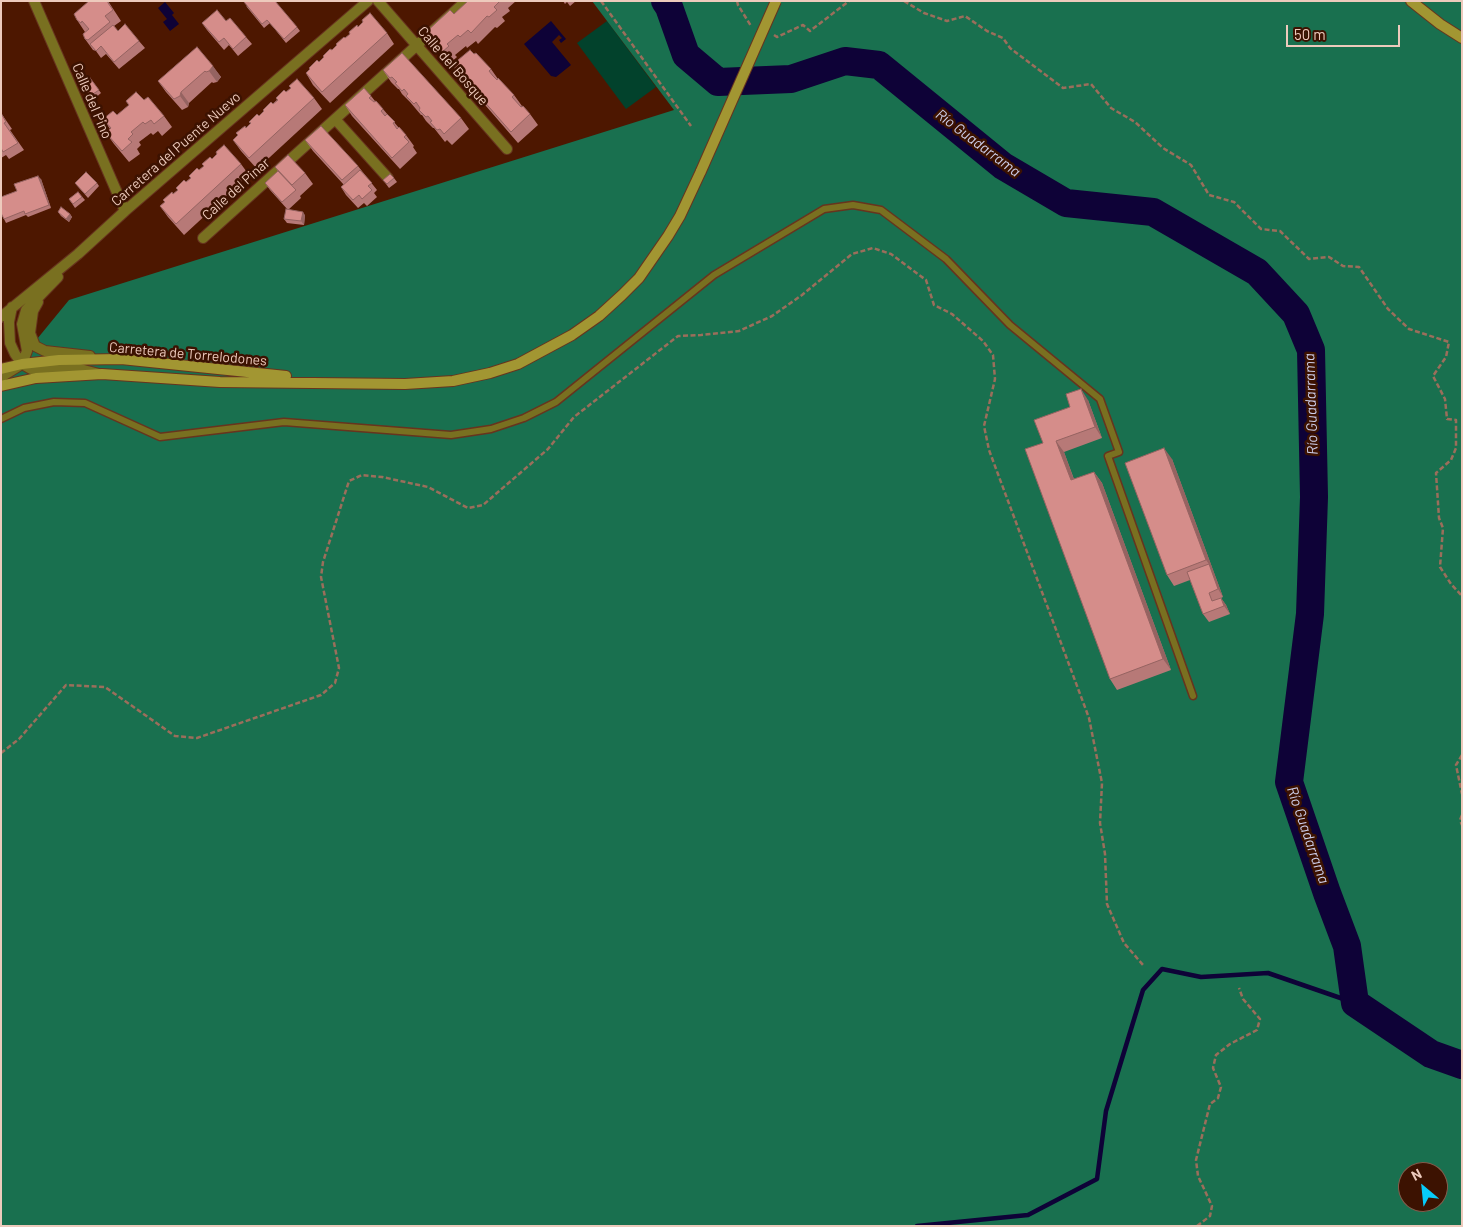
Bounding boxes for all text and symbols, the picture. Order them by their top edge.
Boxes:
scale bar [1288,15,1402,47]
street label: Calle del Bosque [414,23,492,109]
text: 50 m [1294,25,1326,43]
street label: Calle del Pino [69,61,115,141]
street label: Carretera del Puente Nuevo [108,88,244,210]
water label: Río Guadarrama [932,105,1024,181]
street label: Calle del Pinar [199,154,273,224]
street label: Carretera de Torrelodones [108,339,268,369]
water label: Río Guadarrama [1300,353,1322,455]
water label: Río Guadarrama [1283,784,1333,886]
north arrow [1398,1162,1448,1212]
text: N [1408,1165,1424,1184]

